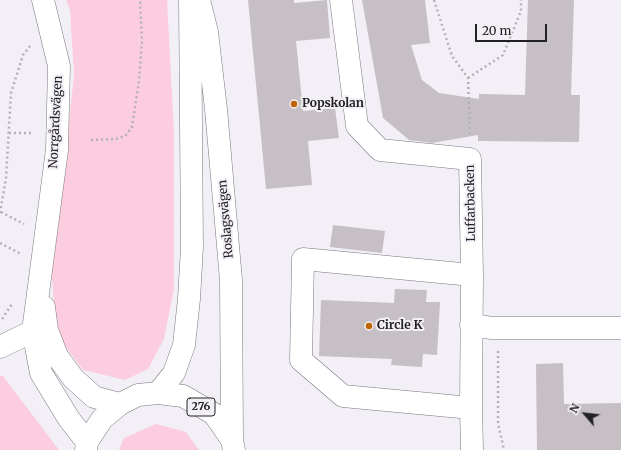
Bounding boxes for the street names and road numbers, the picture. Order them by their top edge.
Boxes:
street label: Norrgårdsvägen [46,75,66,169]
street label: Luffarbacken [463,164,479,242]
street label: Roslagsvägen [215,179,237,259]
road number: 276 [187,398,215,416]

